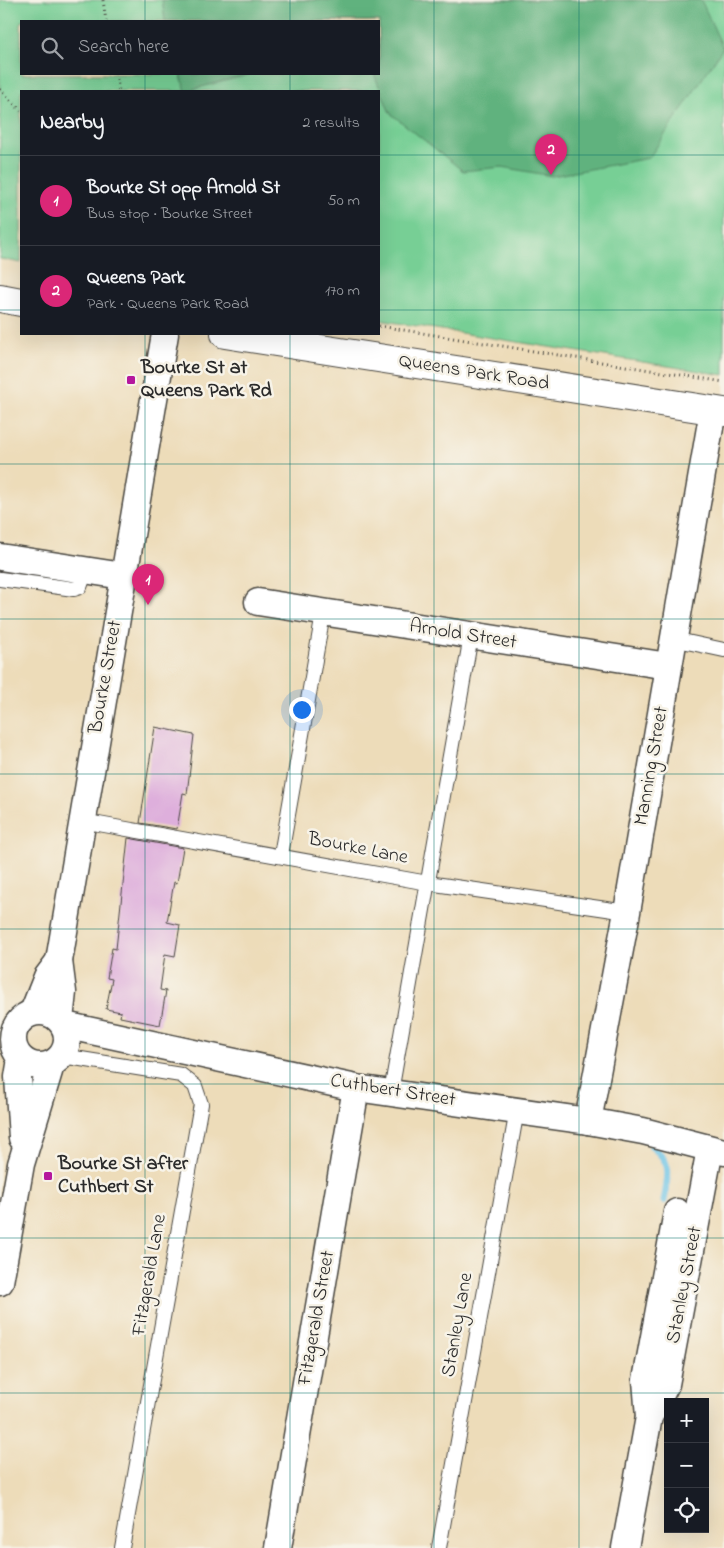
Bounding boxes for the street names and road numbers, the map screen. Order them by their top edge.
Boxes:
street label: Queens Park Road [397,347,551,399]
street label: Arnold Street [407,612,519,658]
street label: Bourke Street [82,618,130,737]
street label: Manning Street [627,704,678,828]
street label: Bourke Lane [305,825,410,873]
street label: Cuthbert Street [328,1067,458,1115]
street label: Fitzgerald Lane [125,1212,176,1339]
street label: Stanley Street [659,1224,711,1346]
street label: Fitzgerald Street [291,1248,344,1389]
street label: Stanley Lane [435,1270,481,1380]

